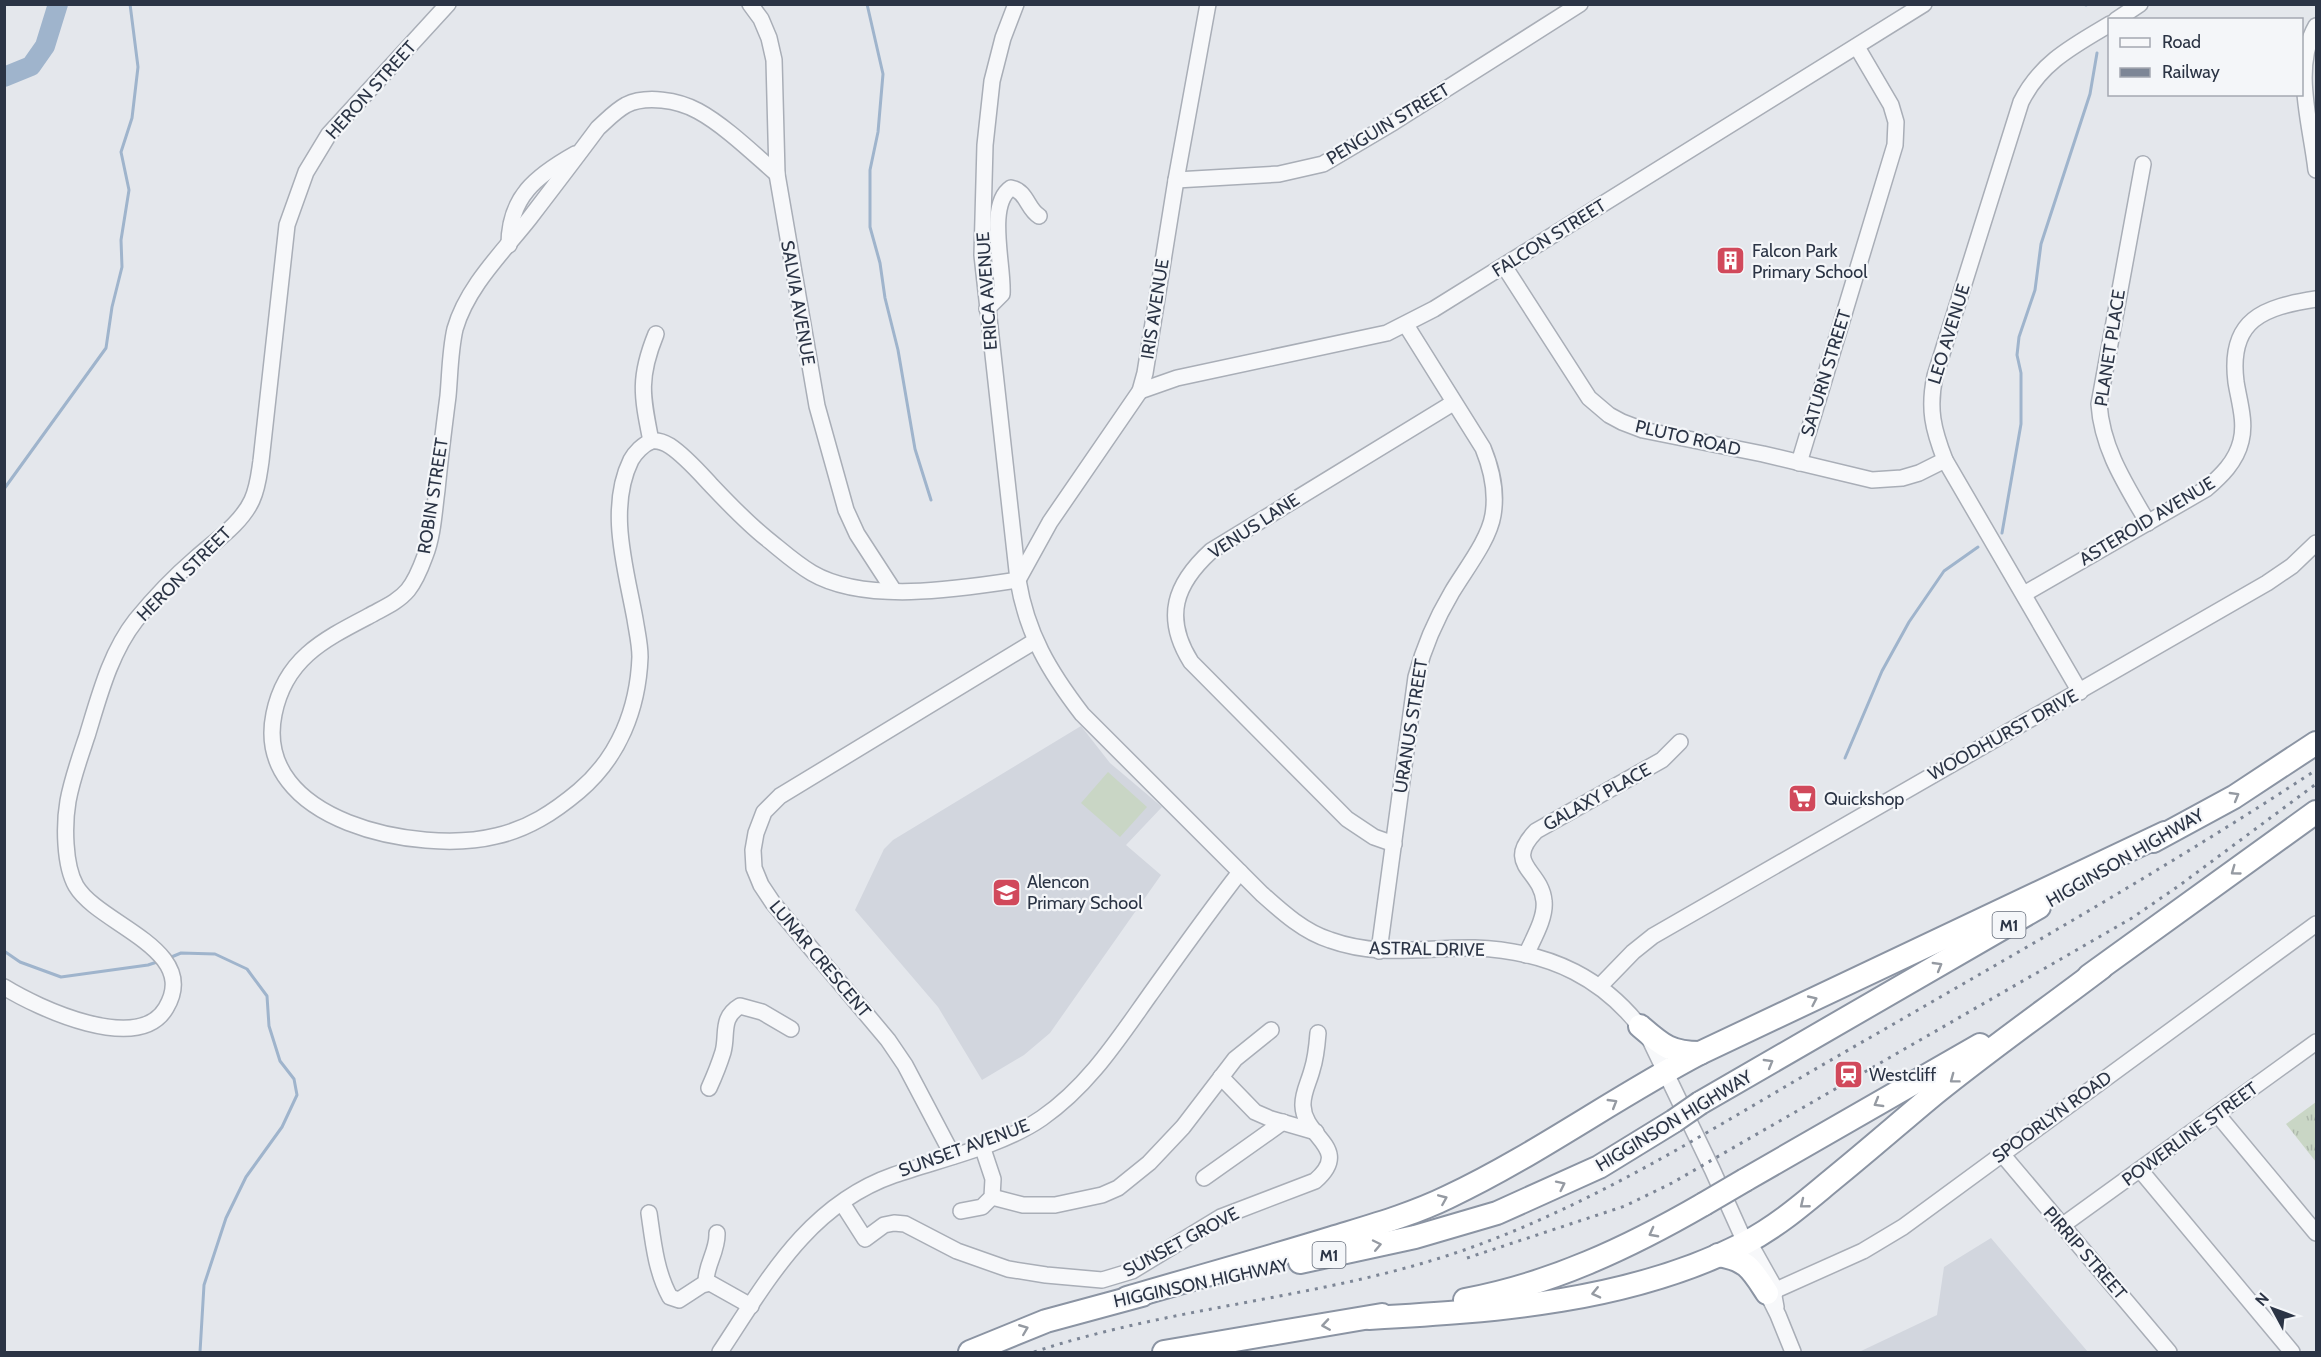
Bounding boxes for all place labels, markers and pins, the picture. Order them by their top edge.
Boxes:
place label: Falcon Park Primary School [1752,240,1868,283]
building icon: Falcon Park Primary School [1715,245,1747,277]
supermarket icon: Quickshop [1787,783,1819,815]
place label: Quickshop [1824,788,1904,810]
place label: Alencon Primary School [1027,871,1143,914]
school or university icon: Alencon Primary School [990,876,1022,908]
station icon: Westcliff [1832,1059,1864,1091]
place label: Westcliff [1869,1064,1936,1086]

